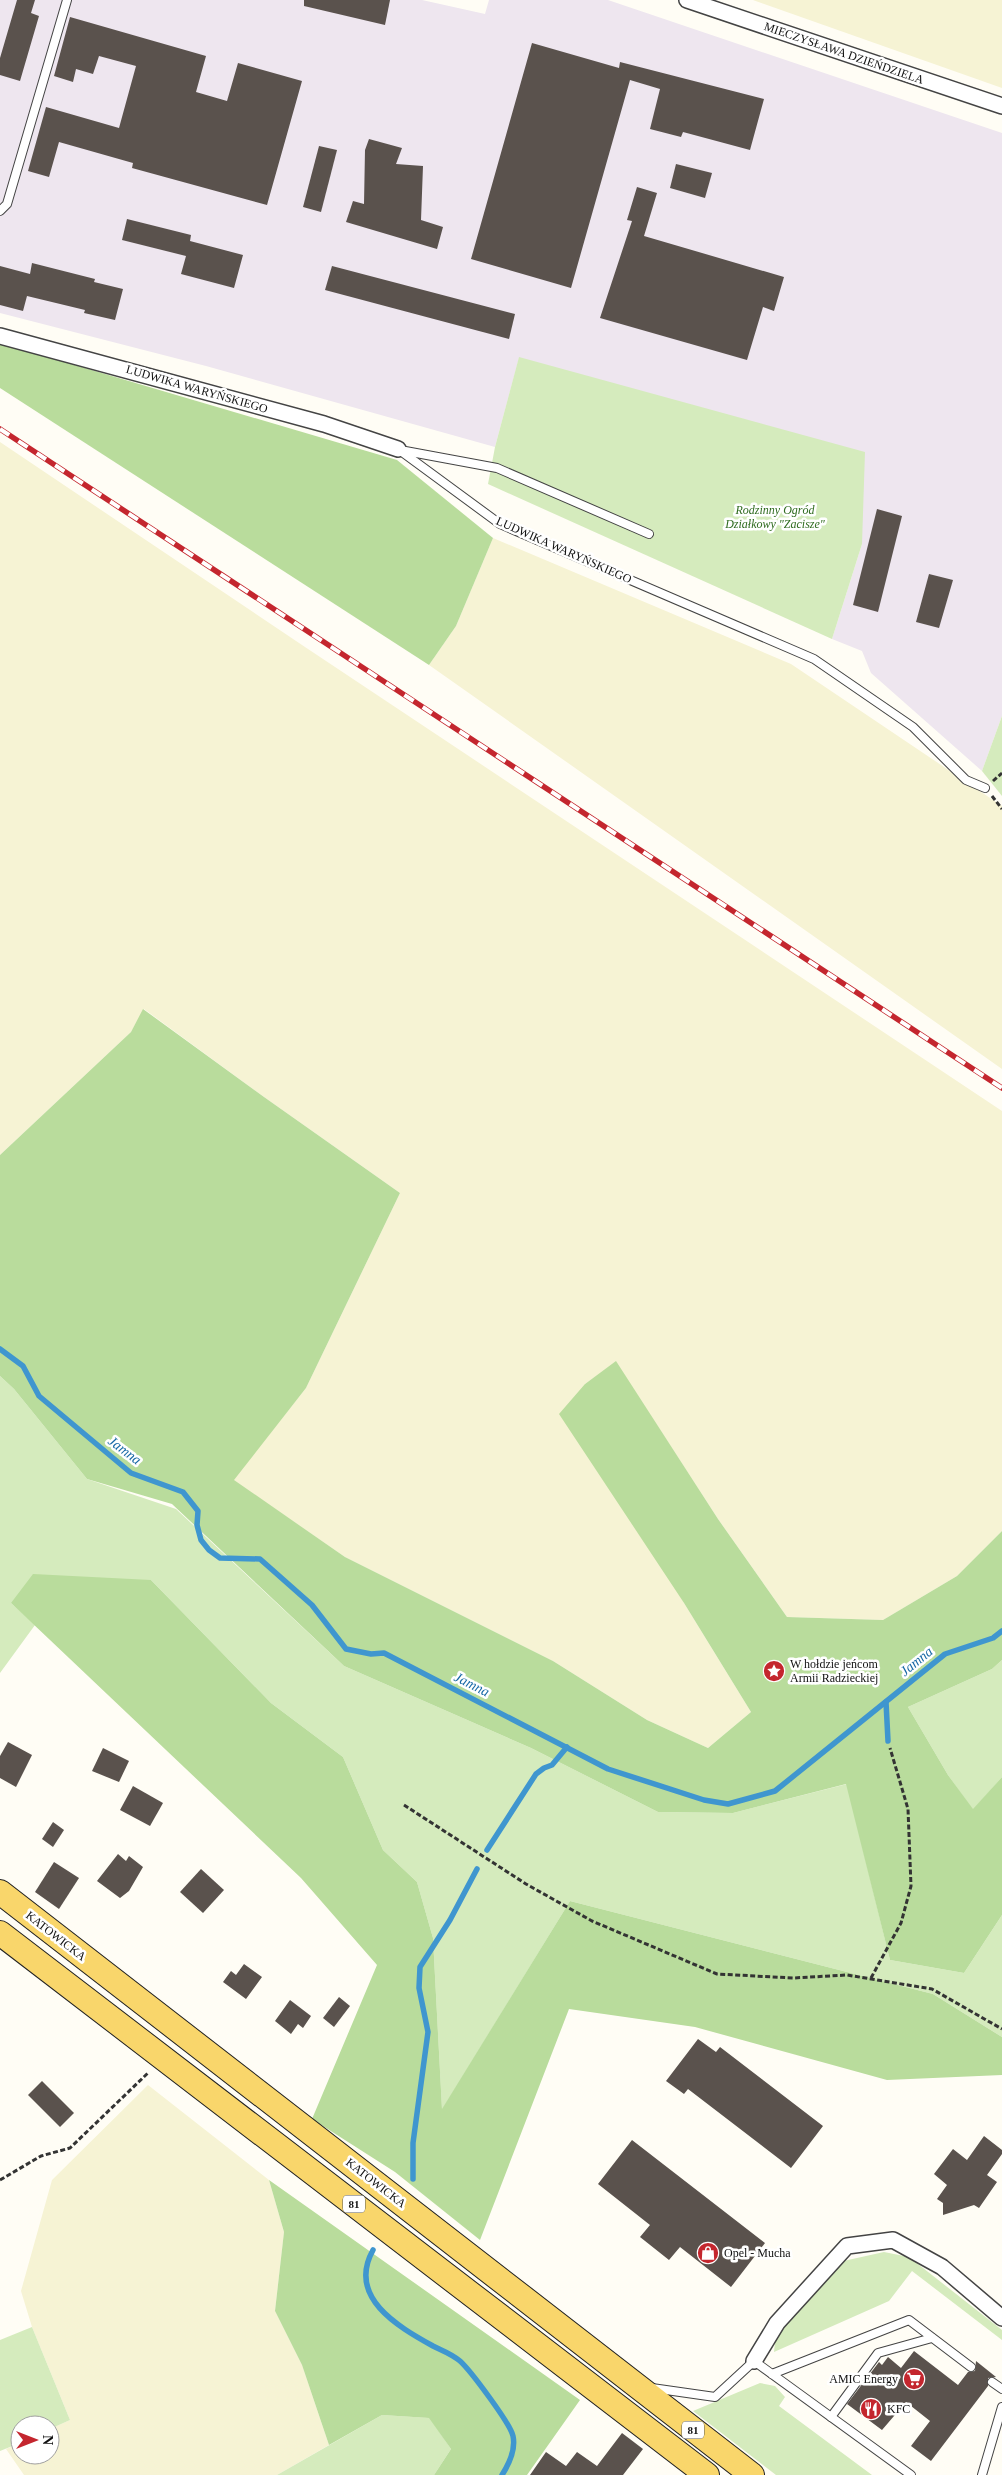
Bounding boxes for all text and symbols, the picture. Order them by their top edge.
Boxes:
street label: MIECZYSŁAWA DZIEŃDZIELA [762,19,926,87]
street label: LUDWIKA WARYŃSKIEGO [125,362,270,416]
park label: Rodzinny Ogród Działkowy "Zacisze" [724,503,826,531]
street label: LUDWIKA WARYŃSKIEGO [494,514,634,586]
water label: Jamna [105,1433,144,1468]
water label: Jamna [897,1644,936,1679]
place label: W hołdzie jeńcom Armii Radzieckiej [790,1657,878,1685]
place icon: W hołdzie jeńcom Armii Radzieckiej [762,1659,786,1683]
water label: Jamna [452,1669,492,1700]
street label: KATOWICKA [23,1908,89,1964]
street label: KATOWICKA [343,2155,409,2211]
road number: 81 [343,2196,365,2212]
shop icon: Opel - Mucha [696,2241,720,2265]
place label: Opel - Mucha [724,2246,791,2260]
supermarket icon: AMIC Energy [902,2367,926,2391]
place label: AMIC Energy [829,2372,898,2386]
restaurant icon: KFC [859,2397,883,2421]
place label: KFC [887,2402,910,2416]
north arrow [10,2415,60,2465]
road number: 81 [682,2422,704,2438]
text: N [40,2435,55,2445]

